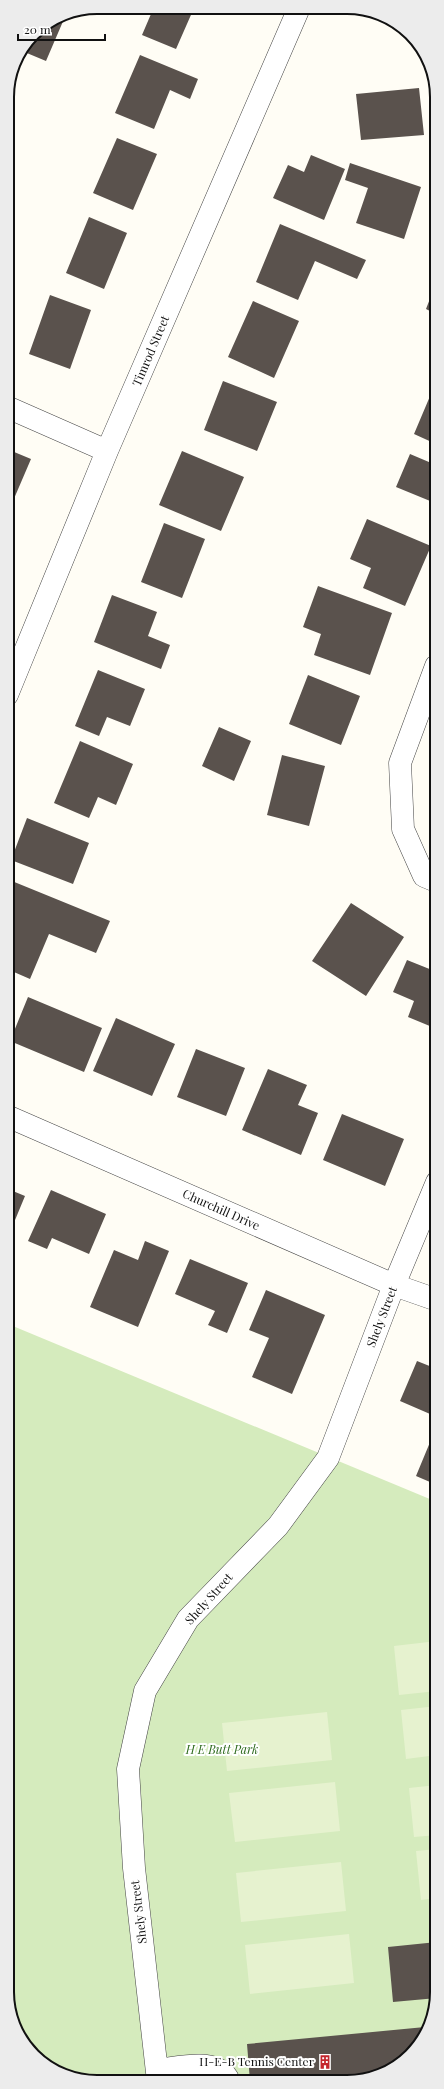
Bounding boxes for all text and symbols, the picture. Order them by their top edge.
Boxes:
scale bar [18,16,105,42]
text: 20 m [24,21,51,37]
street label: Timrod Street [128,312,172,388]
street label: Churchill Drive [180,1185,263,1233]
street label: Shely Street [362,1283,400,1349]
street label: Shely Street [181,1569,236,1627]
park label: H E Butt Park [185,1741,258,1757]
street label: Shely Street [126,1879,150,1945]
place label: H-E-B Tennis Center [199,2053,315,2069]
building icon: H-E-B Tennis Center [317,2054,333,2070]

